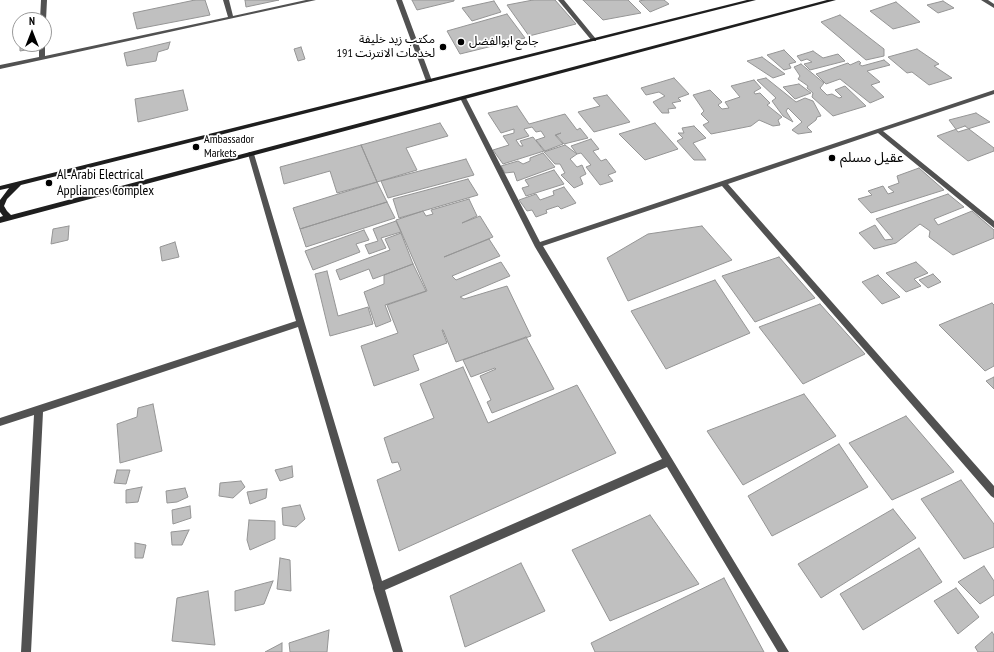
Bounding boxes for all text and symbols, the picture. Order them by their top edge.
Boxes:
north arrow [12,12,52,52]
text: N [29,14,35,28]
place label: مكتب زيد خليفة لخدمات الانترنت 191 [337,33,435,61]
place label: جامع ابوالفضل [469,35,539,49]
marker: جامع ابوالفضل [456,37,466,47]
marker: مكتب زيد خليفة لخدمات الانترنت 191 [438,42,448,52]
place label: Ambassador Markets [204,133,254,161]
marker: Ambassador Markets [191,142,201,152]
place label: عقيل مسلم [840,150,904,166]
marker: عقيل مسلم [827,153,837,163]
place label: Al-Arabi Electrical Appliances Complex [57,167,154,200]
marker: Al-Arabi Electrical Appliances Complex [44,178,54,188]

